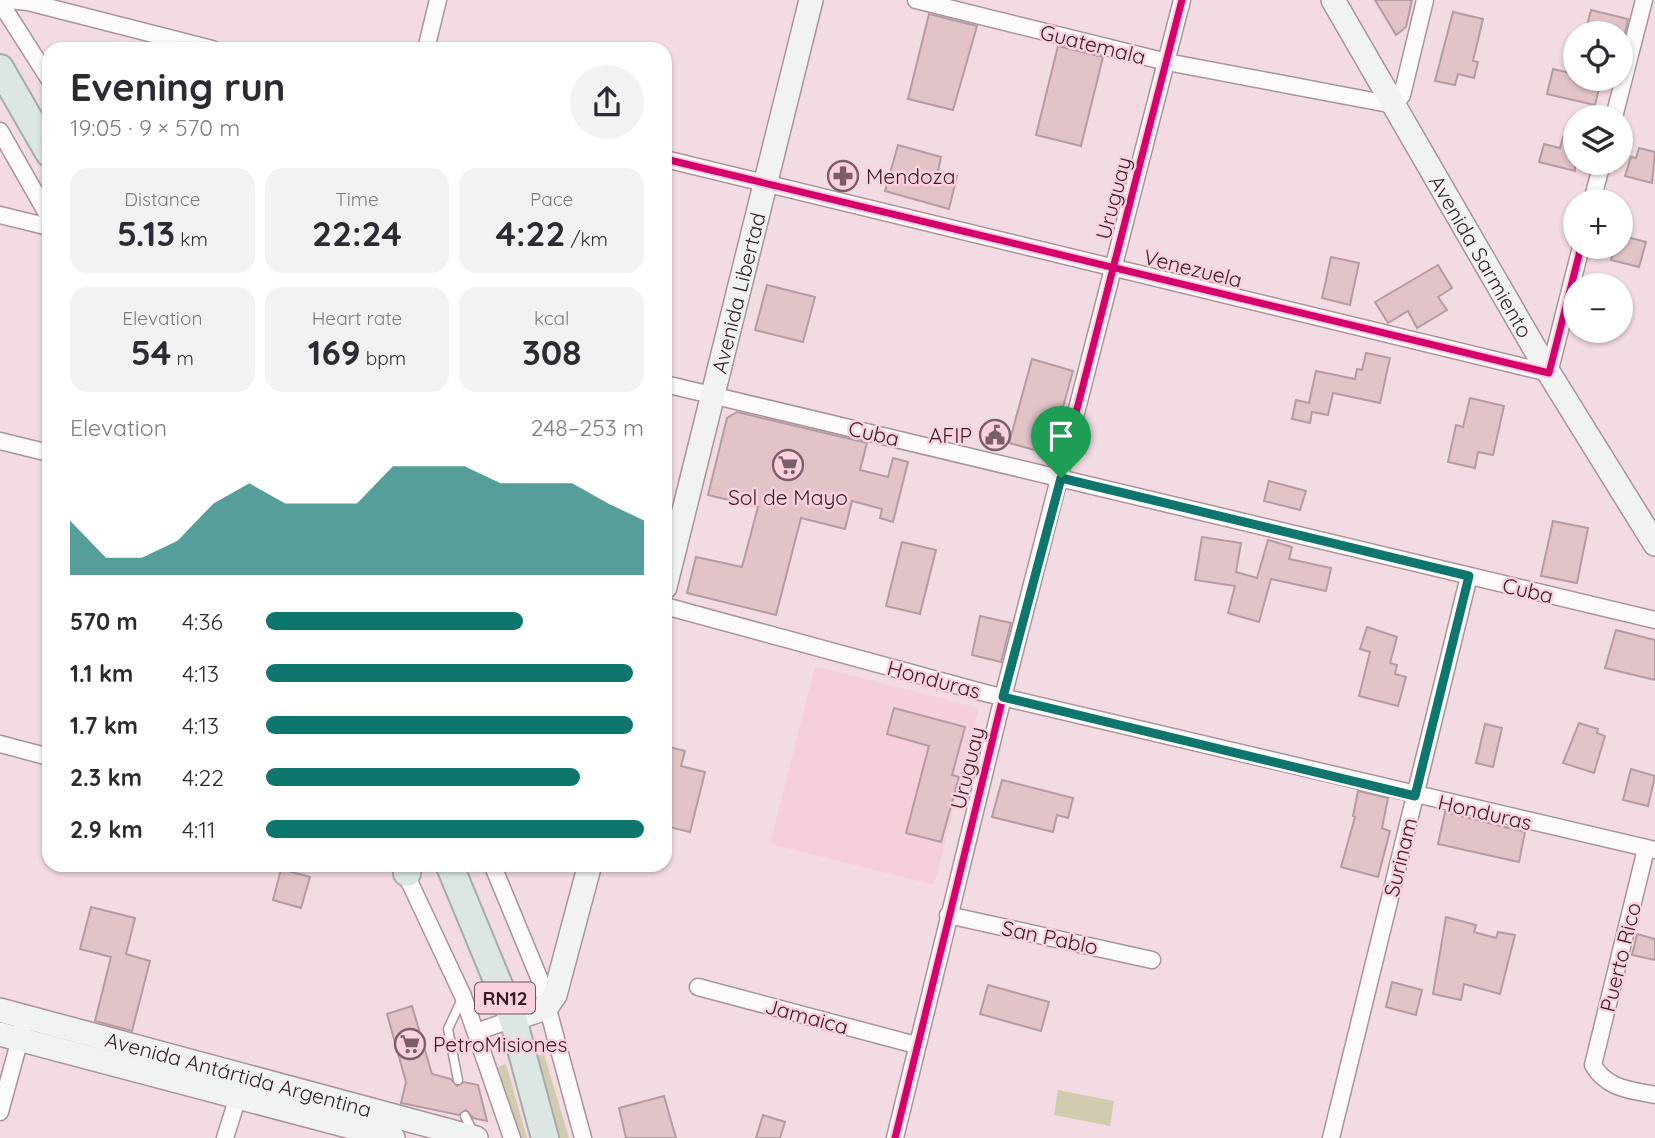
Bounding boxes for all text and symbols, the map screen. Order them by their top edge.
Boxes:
street label: Guatemala [1038,18,1148,70]
map controls [1563,21,1633,343]
button: locate [1563,21,1633,91]
text: Evening run [70,63,285,111]
button: share [570,65,644,139]
button: layers [1563,105,1633,175]
text: 19:05 · 9 × 570 m [70,113,240,142]
street label: Uruguay [1090,154,1136,242]
pharmacy icon: Mendoza [826,159,860,193]
place label: Mendoza [866,163,955,189]
street label: Avenida Sarmiento [1424,170,1539,342]
text: Distance [124,187,200,211]
text: Time [335,187,379,211]
text: Pace [530,187,573,211]
button: + [1563,189,1633,259]
street label: Avenida Libertad [706,210,771,376]
text: 5.13 [117,211,175,255]
text: 22:24 [312,211,402,255]
text: 4:22 [495,211,565,255]
text: km [175,227,208,251]
text: /km [565,227,608,251]
street label: Venezuela [1141,243,1245,293]
button: − [1563,273,1633,343]
text: Elevation [122,306,202,330]
text: Heart rate [312,306,402,330]
text: kcal [534,306,569,330]
text: 54 [131,330,171,374]
text: 169 [308,330,361,374]
text: 308 [522,330,581,374]
text: m [171,346,194,370]
text: bpm [361,346,406,370]
pin [1031,406,1091,478]
text: Elevation [70,413,167,442]
text: 248–253 m [531,413,644,442]
street label: Cuba [846,415,902,451]
icon: arrive [1042,417,1080,455]
public building icon: AFIP [978,418,1012,452]
place label: AFIP [929,422,972,448]
supermarket icon: Sol de Mayo [771,448,805,482]
place label: Sol de Mayo [728,484,848,510]
street label: Cuba [1500,572,1556,608]
text: 570 m [70,607,138,636]
text: 4:36 [182,607,223,636]
street label: Honduras [885,654,983,704]
text: 1.1 km [70,659,133,688]
text: 4:13 [182,659,219,688]
text: 1.7 km [70,711,138,740]
text: 4:13 [182,711,219,740]
street label: Uruguay [944,724,990,812]
text: 2.3 km [70,763,142,792]
text: 4:22 [182,763,224,792]
street label: Honduras [1436,789,1534,835]
text: 2.9 km [70,815,143,844]
text: 4:11 [182,815,215,844]
street label: Surinam [1378,815,1422,899]
street label: Puerto Rico [1594,900,1646,1014]
street label: San Pablo [1000,914,1100,960]
road number: RN12 [475,982,535,1014]
street label: Jamaica [763,992,851,1040]
street label: Avenida Antártida Argentina [102,1026,375,1122]
supermarket icon: PetroMisiones [393,1027,427,1061]
place label: PetroMisiones [433,1031,567,1057]

